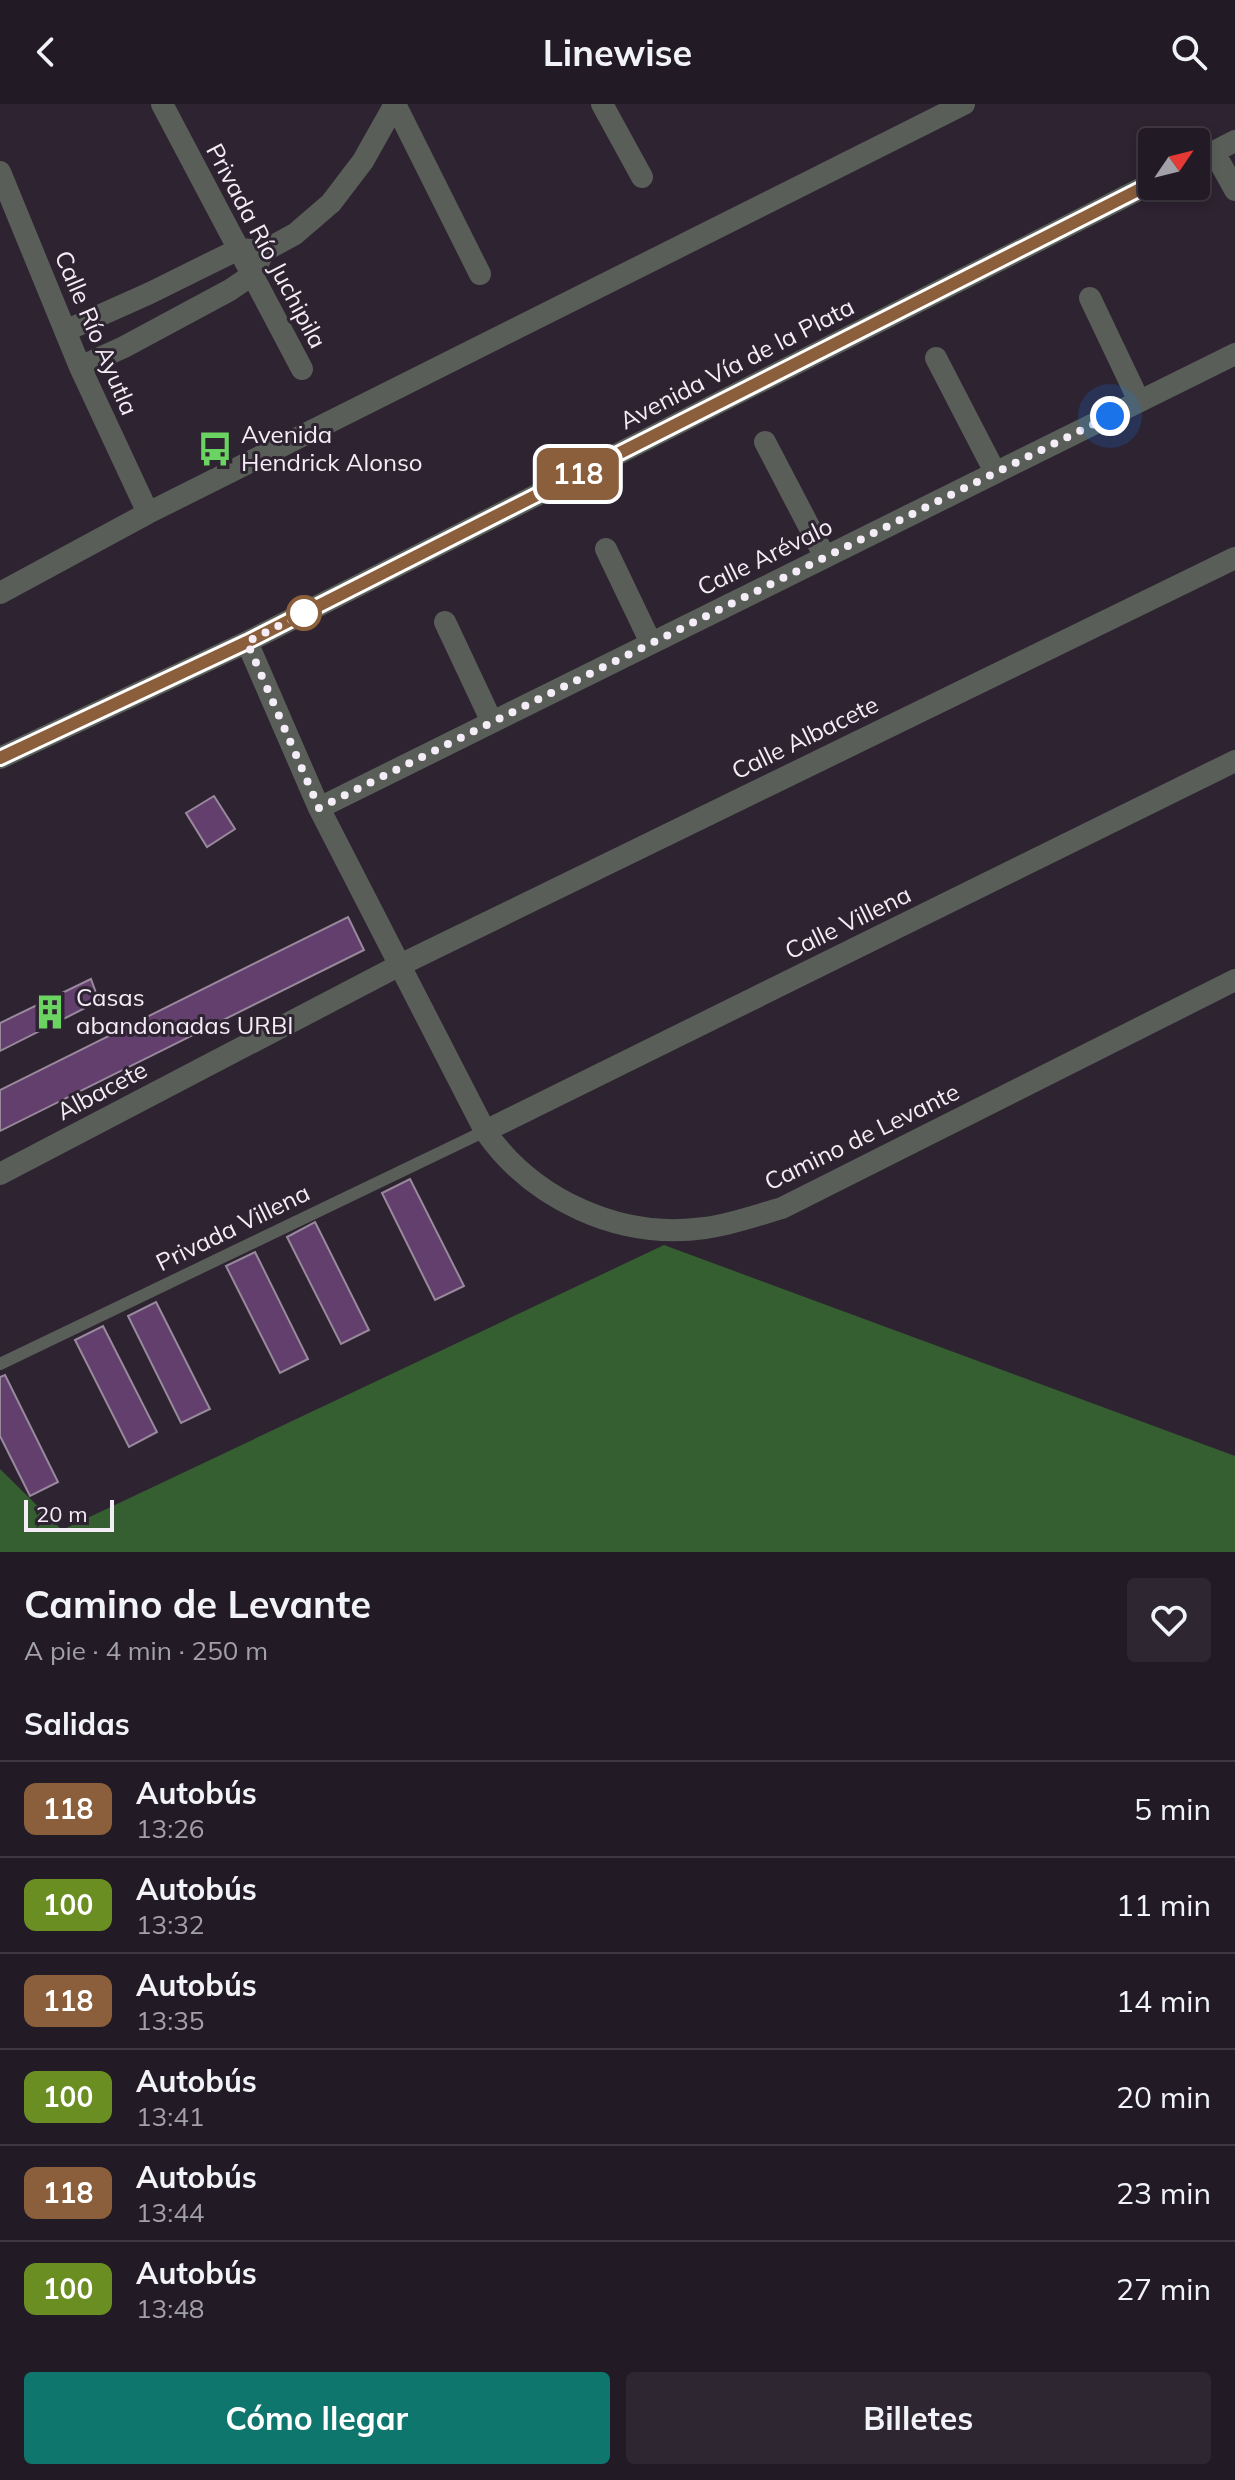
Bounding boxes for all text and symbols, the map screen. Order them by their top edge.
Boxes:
icon: back [24,30,68,74]
text: Linewise [543,30,692,75]
icon: search [1167,30,1211,74]
north arrow [1138,128,1210,200]
map controls [1138,128,1210,200]
street label: Privada Río Juchipila [200,138,334,353]
street label: Calle Río Ayutla [49,246,145,419]
street label: Avenida Vía de la Plata [614,291,859,435]
your location [1090,396,1130,436]
place label: Avenida Hendrick Alonso [241,419,423,477]
bus stop icon: Avenida Hendrick Alonso [196,430,234,468]
line badge: 118 [532,448,624,500]
text: 118 [553,456,603,491]
street label: Calle Arévalo [692,510,837,602]
unlabelled marker [287,596,321,630]
street label: Calle Albacete [726,689,883,786]
street label: Calle Villena [780,879,916,966]
place label: Casas abandonadas URBI [76,982,293,1040]
building icon: Casas abandonadas URBI [31,993,69,1031]
street label: Albacete [51,1054,152,1126]
street label: Camino de Levante [759,1076,964,1196]
street label: Privada Villena [151,1177,314,1277]
scale bar [24,1496,114,1532]
text: 20 m [36,1500,87,1528]
button: heart [1127,1578,1211,1662]
text: Camino de Levante [24,1580,371,1628]
text: A pie · 4 min · 250 m [24,1634,268,1667]
text: Salidas [24,1705,130,1743]
text: Autobús [136,1774,257,1812]
text: 5 min [1134,1790,1211,1828]
text: 118 [43,1791,93,1826]
text: 13:26 [136,1812,204,1845]
text: Autobús [136,1870,257,1908]
text: 11 min [1116,1886,1211,1924]
text: 100 [43,1887,93,1922]
text: 13:32 [136,1908,204,1941]
text: Autobús [136,1966,257,2004]
text: 14 min [1116,1982,1211,2020]
text: 118 [43,1983,93,2018]
text: 13:35 [136,2004,204,2037]
text: Autobús [136,2062,257,2100]
text: 20 min [1116,2078,1211,2116]
text: 100 [43,2079,93,2114]
text: 13:41 [136,2100,204,2133]
text: Autobús [136,2158,257,2196]
text: 23 min [1116,2174,1211,2212]
text: 118 [43,2175,93,2210]
text: 13:44 [136,2196,204,2229]
text: Autobús [136,2254,257,2292]
text: 27 min [1116,2270,1211,2308]
text: 100 [43,2271,93,2306]
text: 13:48 [136,2292,204,2325]
button: Cómo llegar [24,2372,610,2464]
button: Billetes [626,2372,1211,2464]

